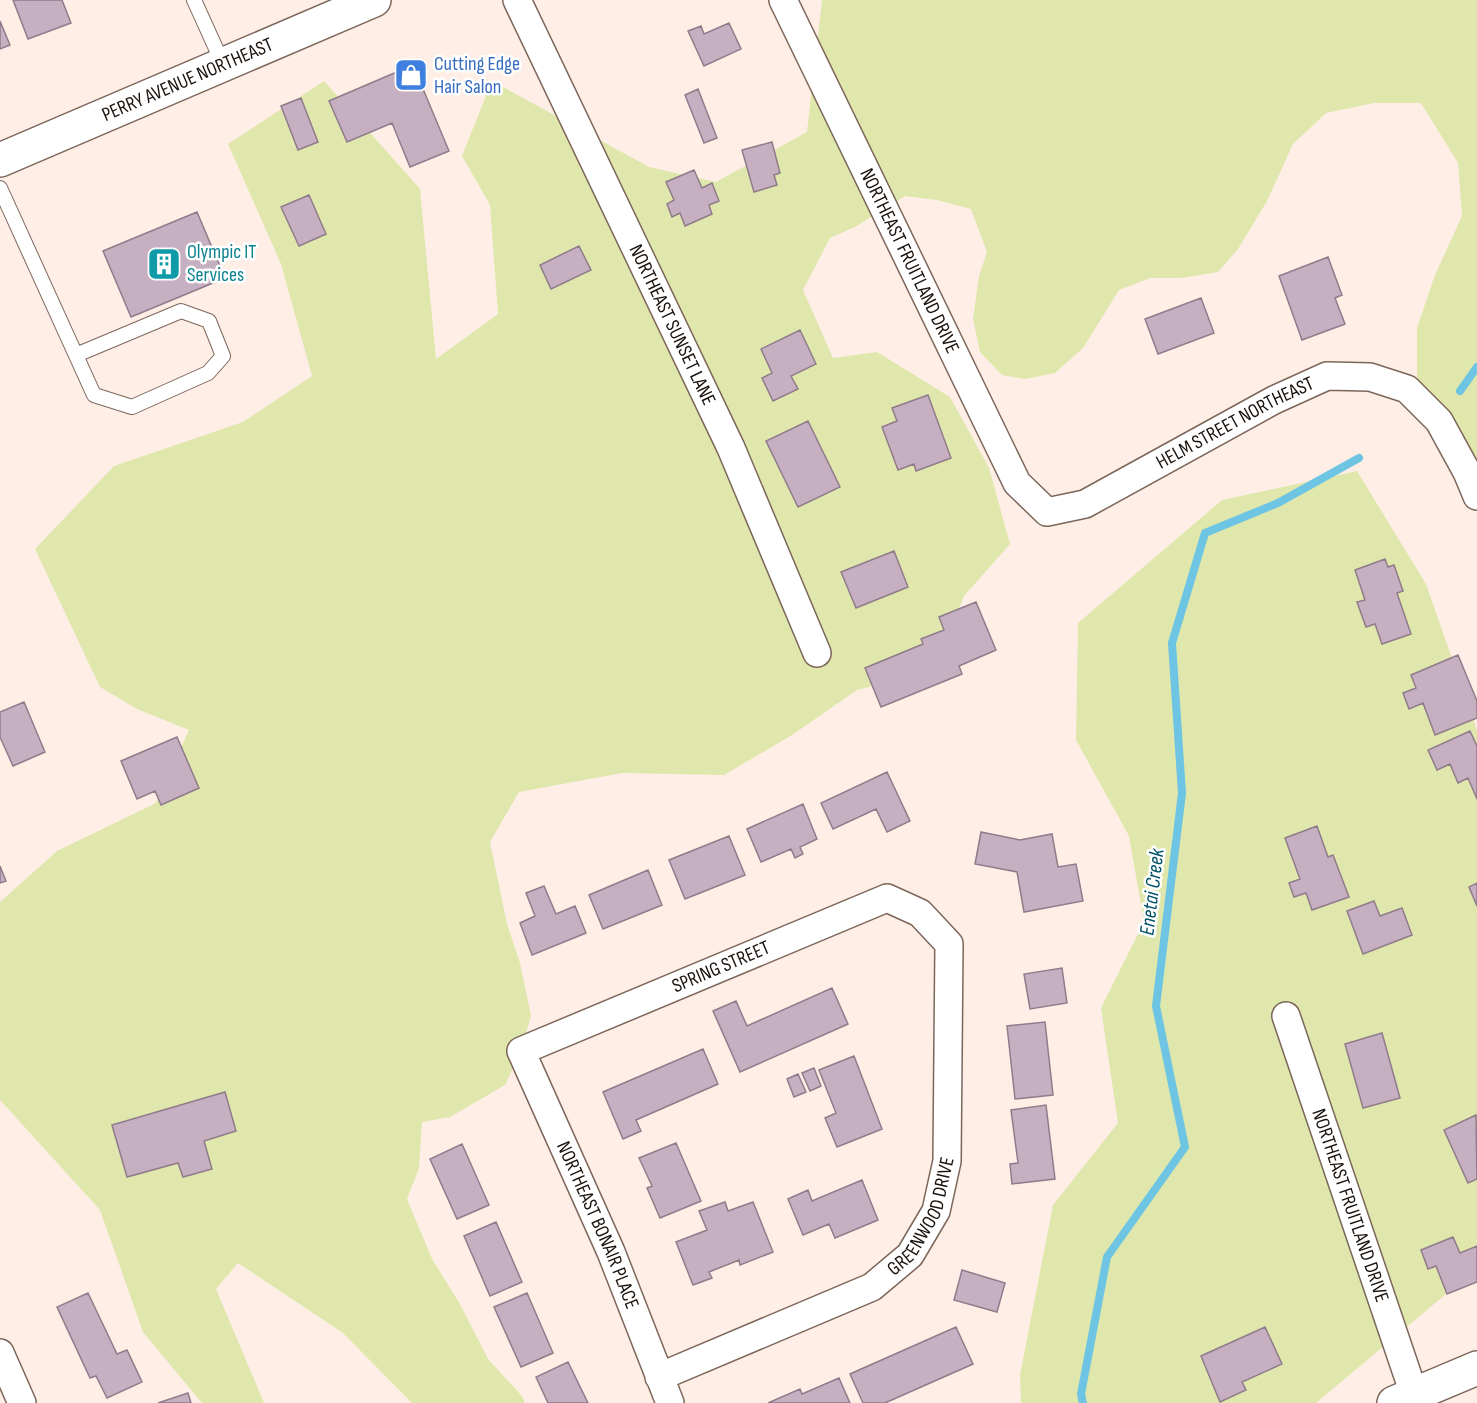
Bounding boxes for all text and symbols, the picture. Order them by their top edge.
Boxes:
street label: PERRY AVENUE NORTHEAST [98,33,277,127]
place label: Cutting Edge Hair Salon [434,52,520,99]
shop icon: Cutting Edge Hair Salon [393,57,429,93]
street label: NORTHEAST FRUITLAND DRIVE [854,165,964,357]
place label: Olympic IT Services [187,240,256,287]
street label: NORTHEAST SUNSET LANE [624,241,721,409]
building icon: Olympic IT Services [146,246,182,282]
street label: HELM STREET NORTHEAST [1152,372,1318,474]
water label: Enetai Creek [1134,846,1170,937]
street label: SPRING STREET [668,936,774,998]
street label: NORTHEAST FRUITLAND DRIVE [1306,1106,1394,1305]
street label: NORTHEAST BONAIR PLACE [551,1138,644,1312]
street label: GREENWOOD DRIVE [882,1155,960,1281]

